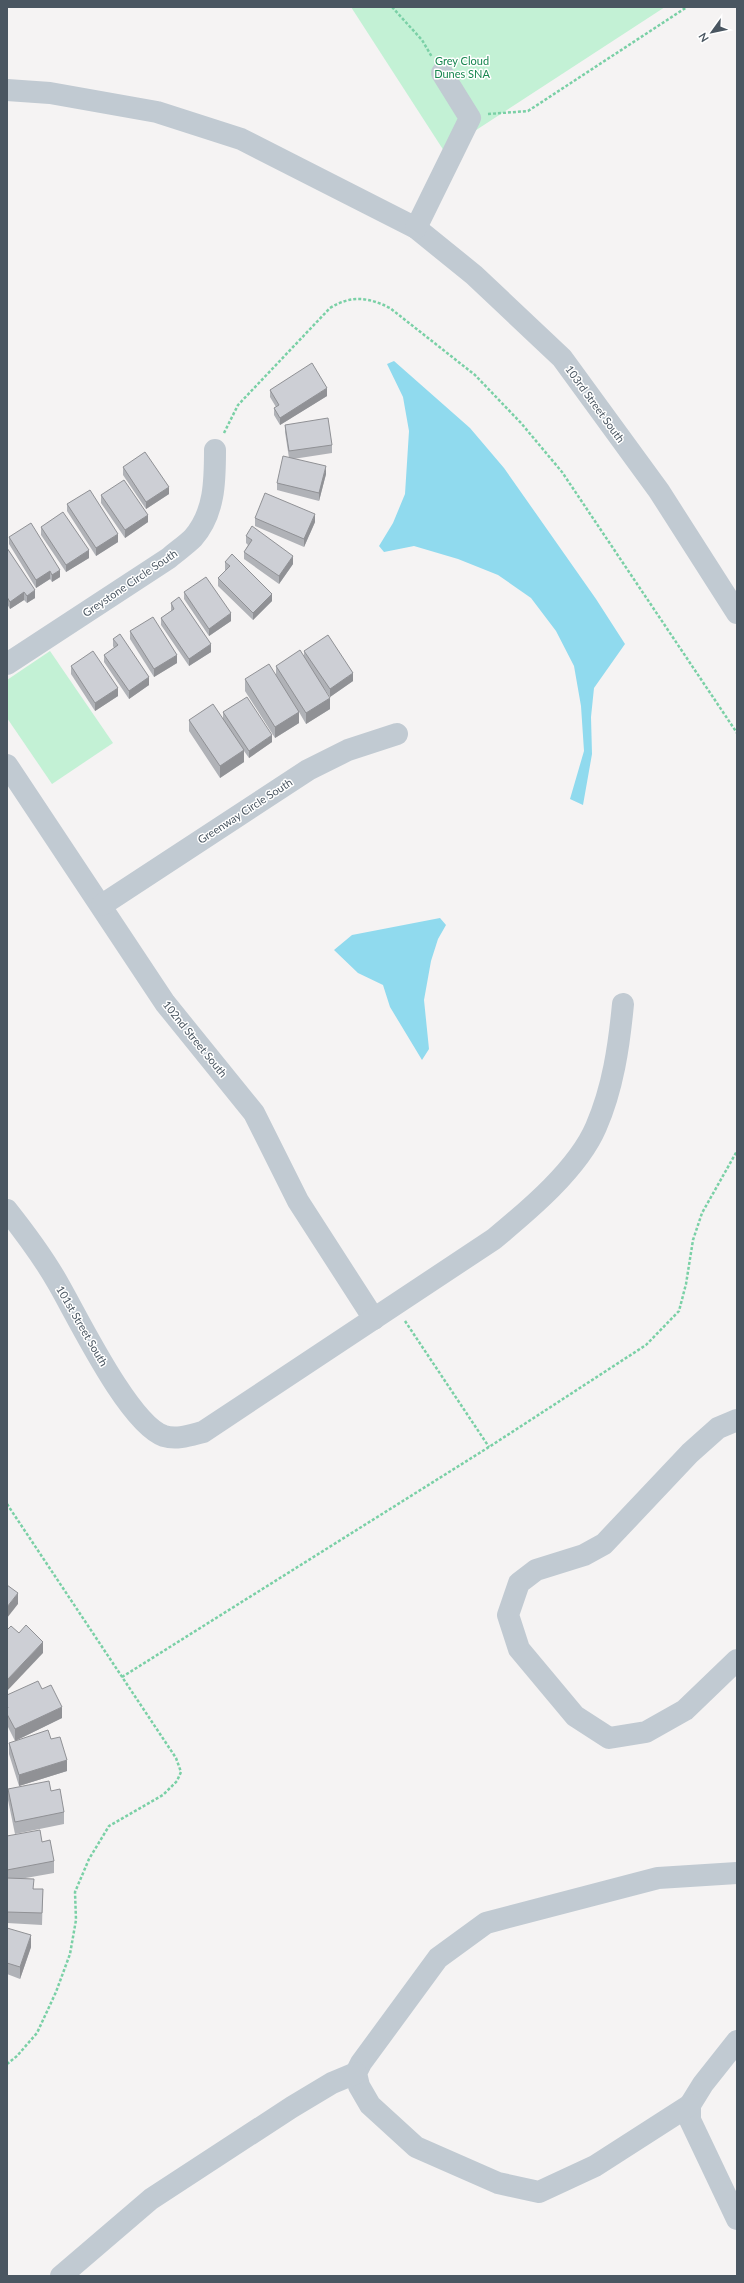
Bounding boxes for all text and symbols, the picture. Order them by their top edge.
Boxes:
north arrow [692,12,732,52]
text: N [695,31,711,45]
park label: Grey Cloud Dunes SNA [434,54,490,80]
street label: 103rd Street South [563,363,628,445]
street label: Greystone Circle South [80,546,179,619]
street label: Greenway Circle South [195,775,294,846]
street label: 102nd Street South [161,998,230,1079]
street label: 101st Street South [54,1283,111,1368]

